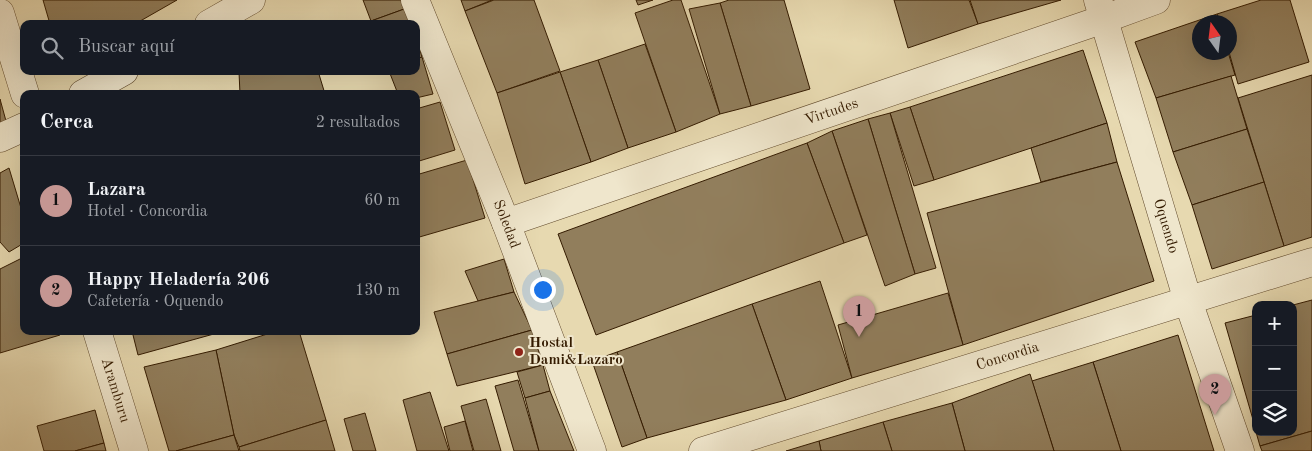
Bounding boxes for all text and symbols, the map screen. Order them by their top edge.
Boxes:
north arrow [1192,15,1237,60]
search box [20,20,420,75]
icon: search [38,34,66,62]
text: Buscar aquí [78,38,174,57]
street label: Virtudes [803,96,860,128]
text: Cerca [40,112,93,133]
text: 2 resultados [316,115,400,131]
text: Lazara [87,181,146,200]
text: 1 [51,193,61,209]
text: 60 m [364,193,400,209]
street label: Oquendo [1150,197,1181,255]
street label: Soledad [490,198,522,251]
text: Hotel · Concordia [87,204,208,220]
text: Happy Heladería 206 [87,271,269,290]
your location [530,277,556,303]
text: 2 [51,283,61,299]
text: 130 m [355,283,400,299]
text: Cafetería · Oquendo [87,294,224,310]
pin: 1 [843,296,875,337]
map controls [1252,301,1297,436]
button: + [1252,301,1297,346]
place label: Hostal Dami&Lazaro [529,336,623,368]
street label: Concordia [974,339,1042,373]
marker: Hostal Dami&Lazaro [513,346,525,358]
button: − [1252,346,1297,391]
street label: Aramburu [98,356,132,424]
pin: 2 [1199,374,1231,415]
button: layers [1252,391,1297,436]

